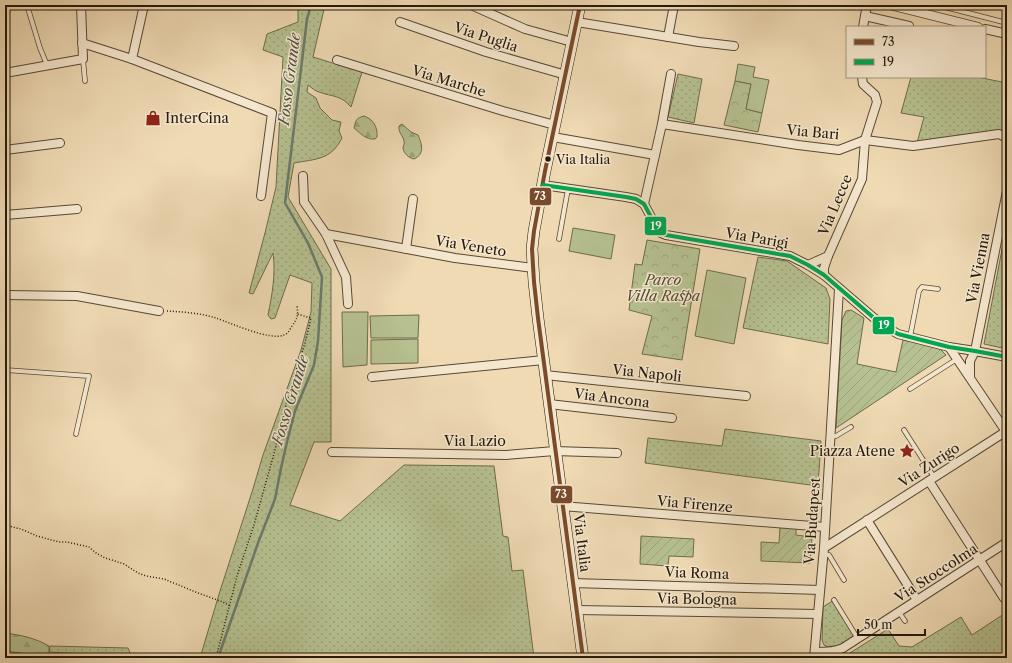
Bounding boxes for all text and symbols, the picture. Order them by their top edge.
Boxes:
street label: Via Puglia [451,18,521,56]
legend [846,26,986,78]
water label: Fosso Grande [274,31,304,127]
text: 73 [882,34,895,49]
text: 19 [882,54,894,69]
street label: Via Marche [409,61,488,101]
shop icon: InterCina [144,109,162,127]
place label: InterCina [165,109,230,127]
street label: Via Bari [785,121,840,143]
place label: Via Italia [555,151,610,167]
marker: Via Italia [543,154,553,164]
street label: Via Lecce [814,171,856,239]
line badge: 73 [529,187,552,206]
text: 73 [534,189,546,203]
line badge: 19 [644,216,667,236]
text: 19 [650,219,662,233]
street label: Via Parigi [723,223,790,252]
street label: Via Vienna [962,230,994,306]
street label: Via Veneto [433,231,508,260]
park label: Parco Villa Raspa [626,271,701,305]
line badge: 19 [872,316,895,335]
text: 19 [878,318,890,332]
water label: Fosso Grande [267,352,313,448]
street label: Via Napoli [610,360,683,386]
street label: Via Ancona [572,384,651,412]
street label: Via Lazio [443,432,506,450]
street label: Via Zurigo [894,439,963,492]
place label: Piazza Atene [810,442,895,460]
place icon: Piazza Atene [898,442,916,460]
street label: Via Budapest [800,477,824,566]
line badge: 73 [550,485,573,504]
text: 73 [555,487,567,501]
street label: Via Firenze [655,492,734,516]
street label: Via Italia [569,512,595,574]
street label: Via Stoccolma [890,539,981,607]
street label: Via Roma [663,563,730,583]
street label: Via Bologna [656,589,738,609]
scale bar [858,611,925,637]
text: 50 m [864,617,893,632]

